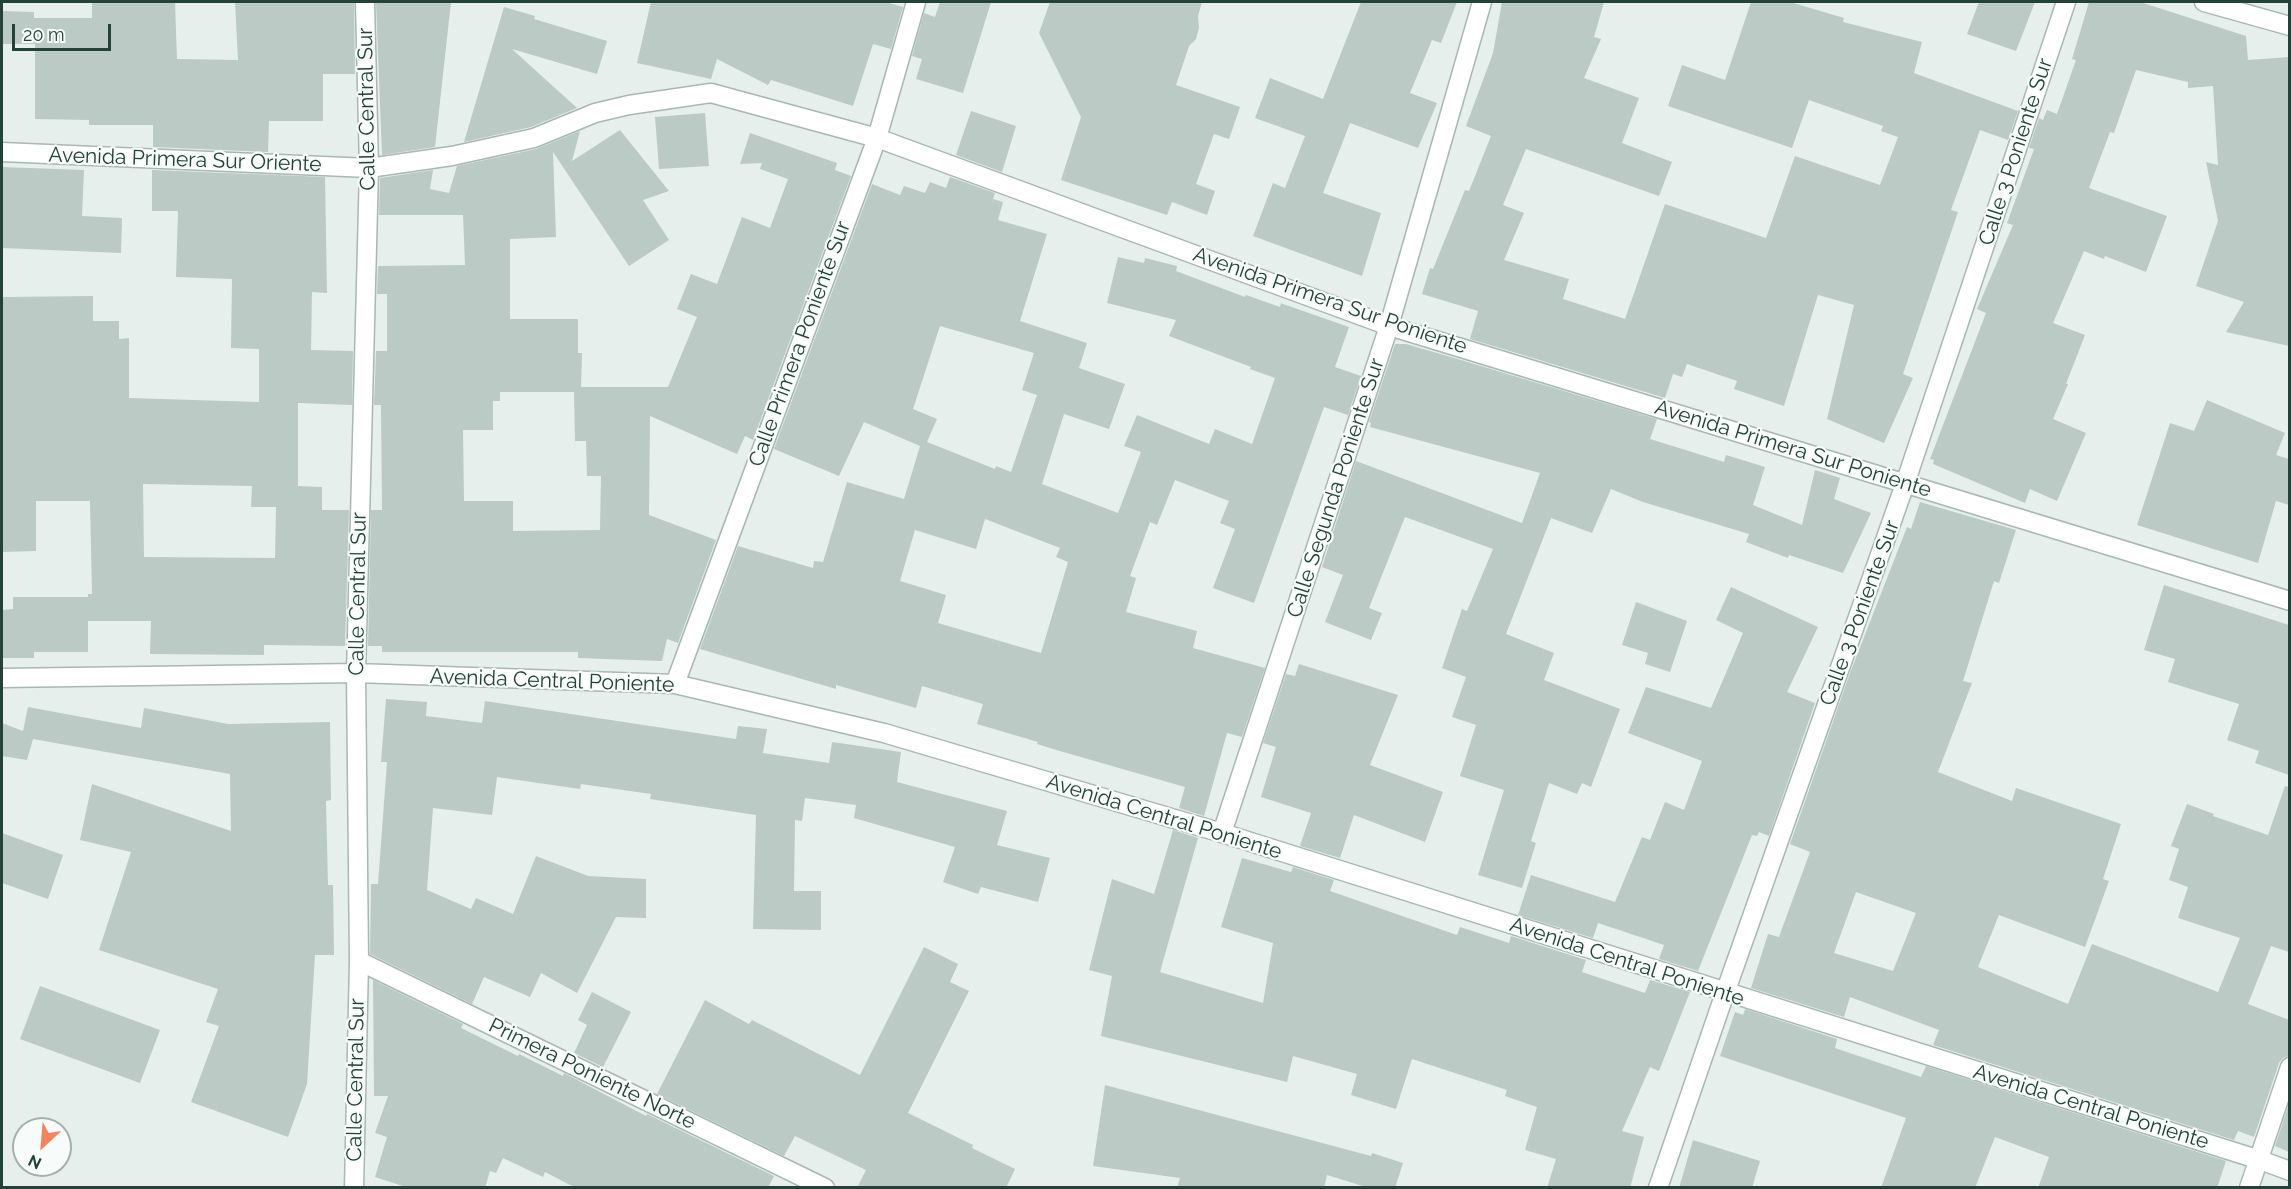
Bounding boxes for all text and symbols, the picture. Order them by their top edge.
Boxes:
scale bar [15,12,114,50]
text: 20 m [23,24,65,45]
street label: Calle Central Sur [353,27,381,191]
street label: Calle 3 Poniente Sur [1974,55,2058,249]
street label: Avenida Primera Sur Oriente [48,143,322,177]
street label: Calle Primera Poniente Sur [744,218,856,470]
street label: Avenida Primera Sur Poniente [1190,242,1470,360]
street label: Calle Segunda Poniente Sur [1282,355,1390,621]
street label: Avenida Primera Sur Poniente [1652,395,1934,503]
street label: Calle Central Sur [344,512,372,676]
street label: Calle 3 Poniente Sur [1815,517,1905,709]
street label: Avenida Central Poniente [429,664,675,698]
street label: Avenida Central Poniente [1043,769,1285,865]
street label: Avenida Central Poniente [1507,912,1747,1012]
street label: Calle Central Sur [342,998,370,1162]
street label: Primera Poniente Norte [484,1013,700,1135]
street label: Avenida Central Poniente [1970,1059,2212,1155]
north arrow [12,1117,72,1177]
text: N [25,1151,44,1173]

